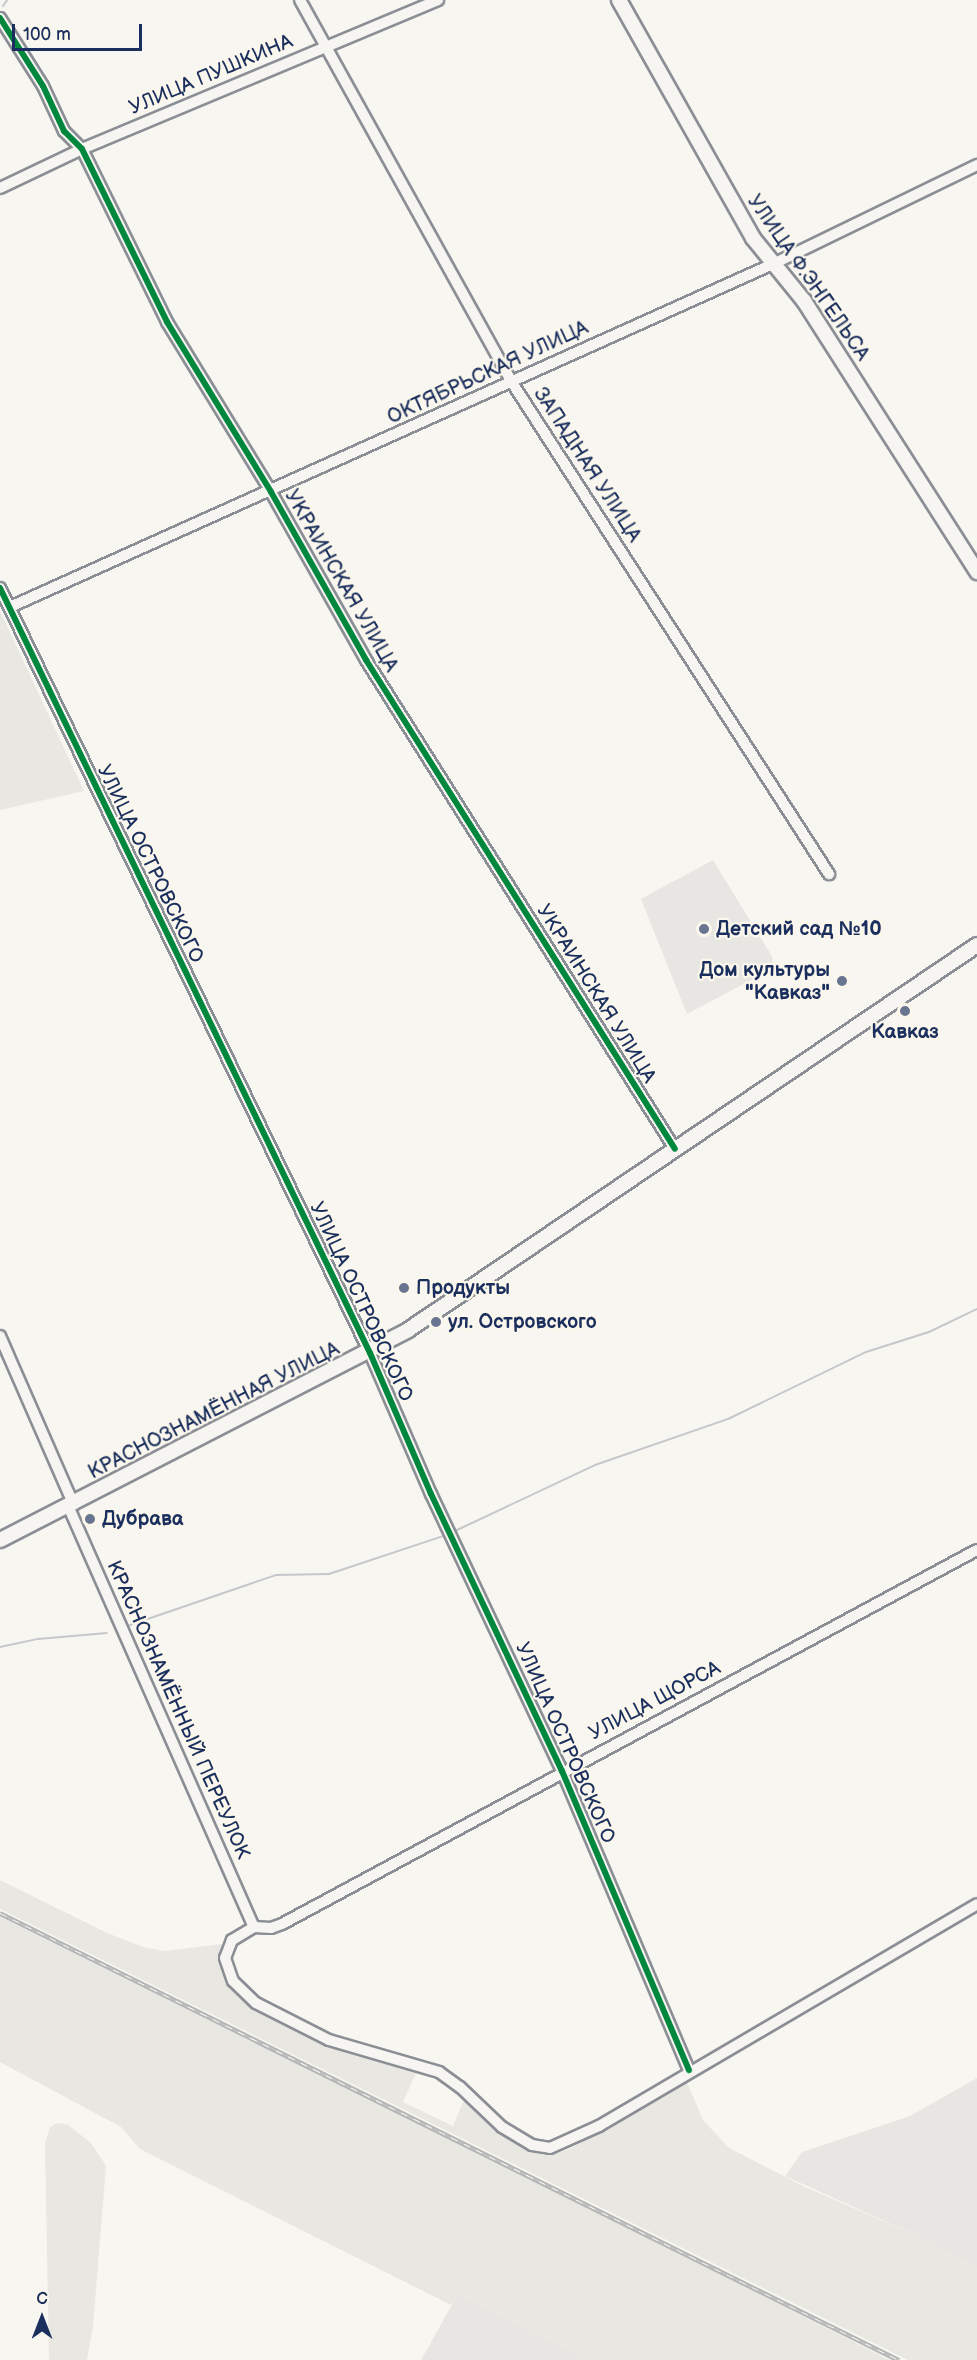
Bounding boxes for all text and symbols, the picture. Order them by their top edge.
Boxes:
scale bar [15,12,146,50]
text: 100 m [23,24,71,45]
street label: УЛИЦА ПУШКИНА [126,30,296,120]
street label: УЛИЦА Ф.ЭНГЕЛЬСА [742,190,874,366]
street label: ОКТЯБРЬСКАЯ УЛИЦА [384,316,592,430]
street label: ЗАПАДНАЯ УЛИЦА [528,383,646,547]
street label: УКРАИНСКАЯ УЛИЦА [279,486,403,676]
street label: УЛИЦА ОСТРОВСКОГО [92,761,208,967]
street label: УКРАИНСКАЯ УЛИЦА [531,900,661,1088]
place label: Детский сад №10 [716,917,882,941]
marker: Детский сад №10 [697,922,711,936]
place label: Дом культуры "Кавказ" [699,958,830,1005]
marker: Дом культуры "Кавказ" [835,974,849,988]
marker: Кавказ [898,1004,912,1018]
place label: Кавказ [871,1020,939,1044]
street label: УЛИЦА ОСТРОВСКОГО [304,1198,418,1406]
place label: Продукты [416,1276,510,1300]
marker: Продукты [397,1281,411,1295]
place label: ул. Островского [448,1310,597,1334]
marker: ул. Островского [429,1315,443,1329]
street label: КРАСНОЗНАМЁННАЯ УЛИЦА [84,1337,344,1485]
place label: Дубрава [102,1507,183,1531]
marker: Дубрава [83,1512,97,1526]
street label: КРАСНОЗНАМЁННЫЙ ПЕРЕУЛОК [101,1557,255,1863]
street label: УЛИЦА ОСТРОВСКОГО [510,1639,620,1847]
street label: УЛИЦА ЩОРСА [585,1656,725,1746]
north arrow [12,2288,72,2348]
text: С [36,2290,48,2309]

